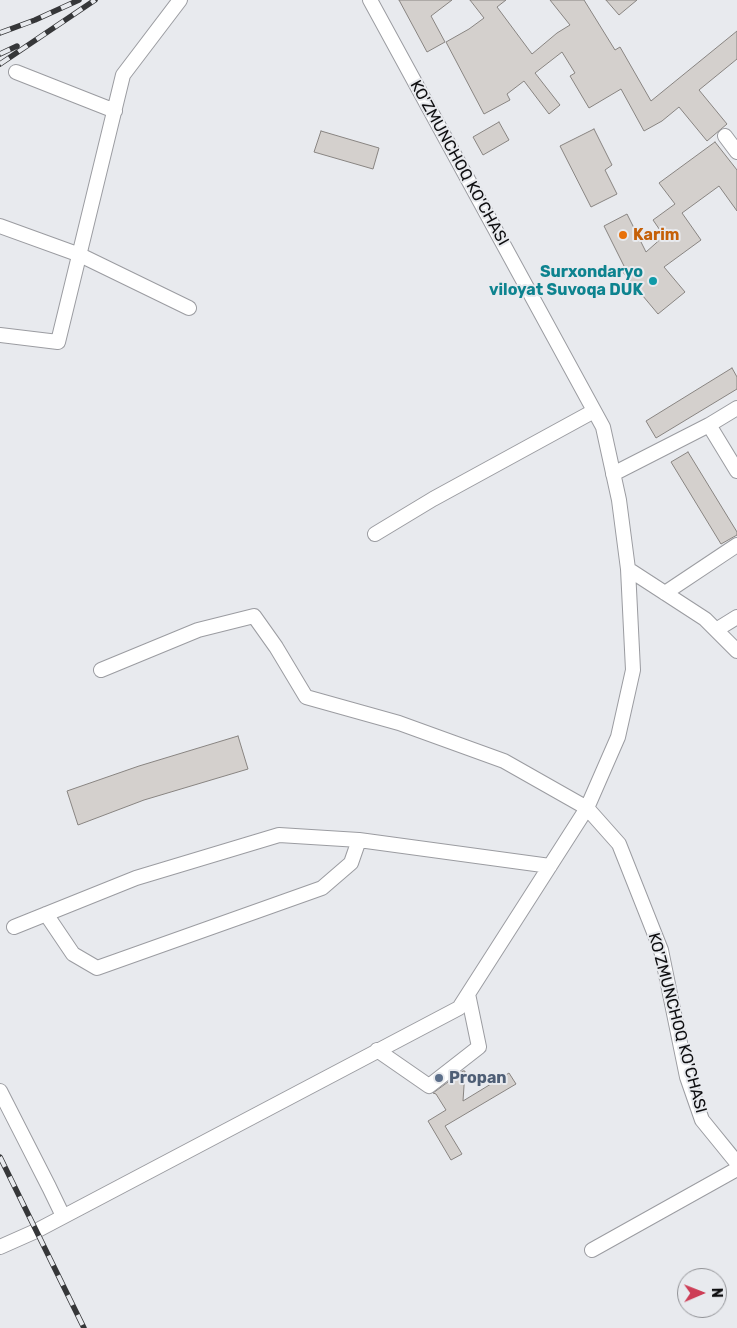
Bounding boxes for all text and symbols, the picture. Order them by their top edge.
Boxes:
street label: KO'ZMUNCHOQ KO'CHASI [406,77,512,249]
place label: Karim [633,225,679,245]
marker: Karim [617,229,629,241]
place label: Surxondaryo viloyat Suvoqa DUK [489,262,643,300]
marker: Surxondaryo viloyat Suvoqa DUK [647,275,659,287]
street label: KO'ZMUNCHOQ KO'CHASI [644,931,710,1115]
place label: Propan [449,1068,507,1088]
marker: Propan [433,1072,445,1084]
north arrow [677,1268,727,1318]
text: N [708,1288,725,1298]

